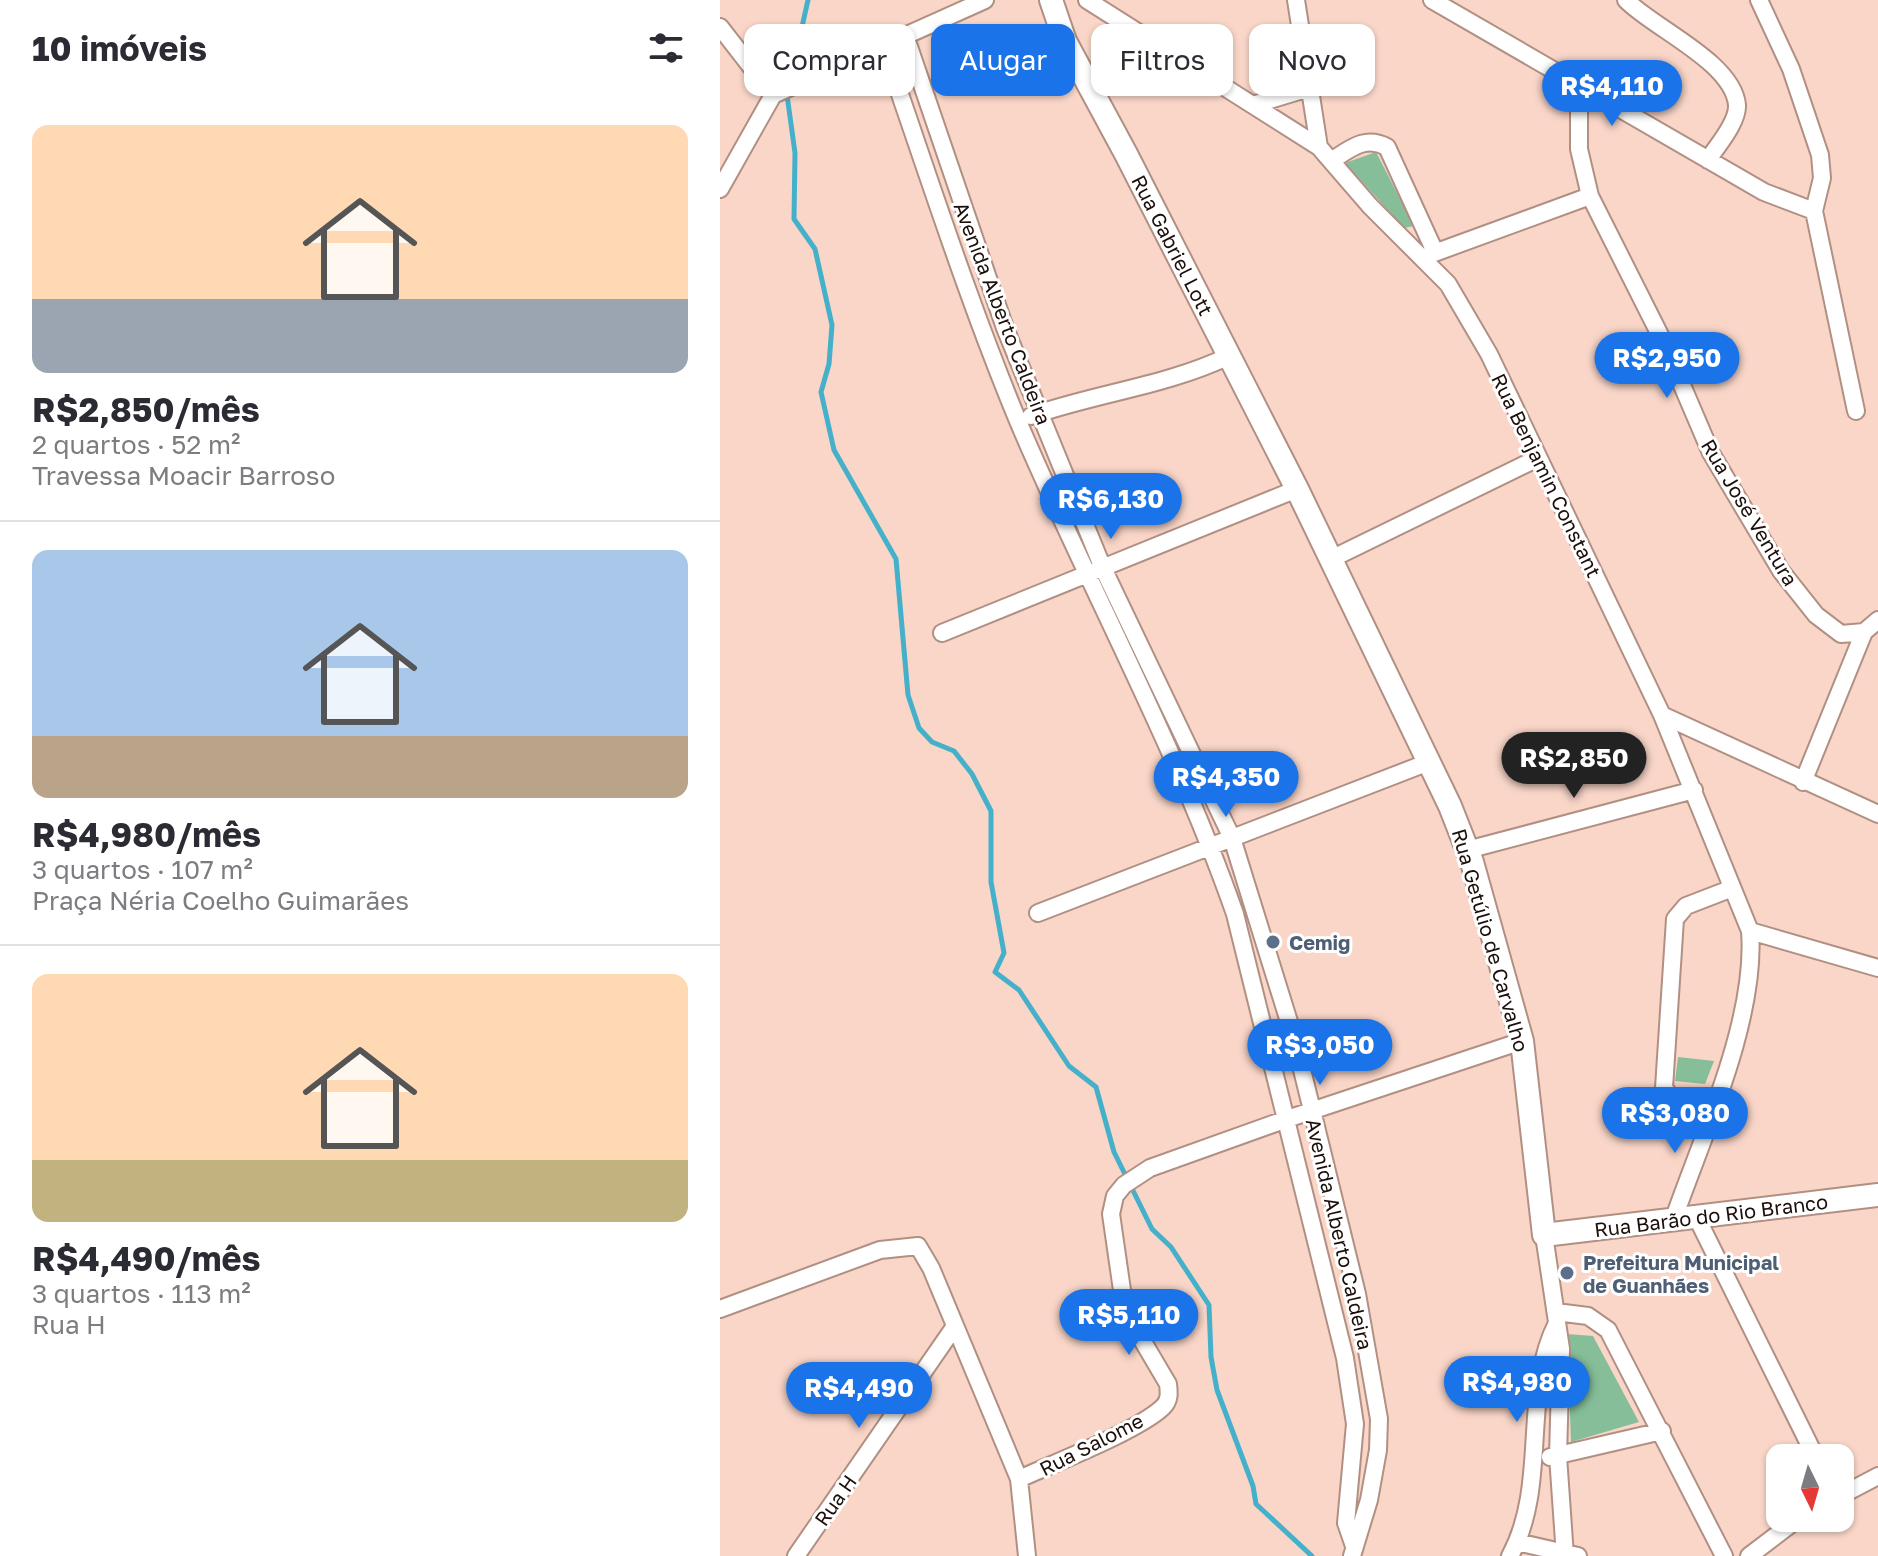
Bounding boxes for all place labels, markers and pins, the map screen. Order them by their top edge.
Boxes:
pin: R$4,110 [1538,60,1686,128]
pin: R$2,950 [1593,332,1741,400]
pin: R$6,130 [1037,473,1185,541]
pin: R$2,850 [1500,732,1648,800]
pin: R$4,350 [1152,751,1300,819]
place label: Cemig [1289,930,1350,954]
marker: Cemig [1264,933,1282,951]
pin: R$3,050 [1246,1019,1394,1087]
pin: R$3,080 [1601,1087,1749,1155]
place label: Prefeitura Municipal de Guanhães [1583,1250,1779,1297]
marker: Prefeitura Municipal de Guanhães [1558,1264,1576,1282]
pin: R$5,110 [1055,1289,1203,1357]
pin: R$4,980 [1443,1356,1591,1424]
pin: R$4,490 [785,1362,933,1430]

